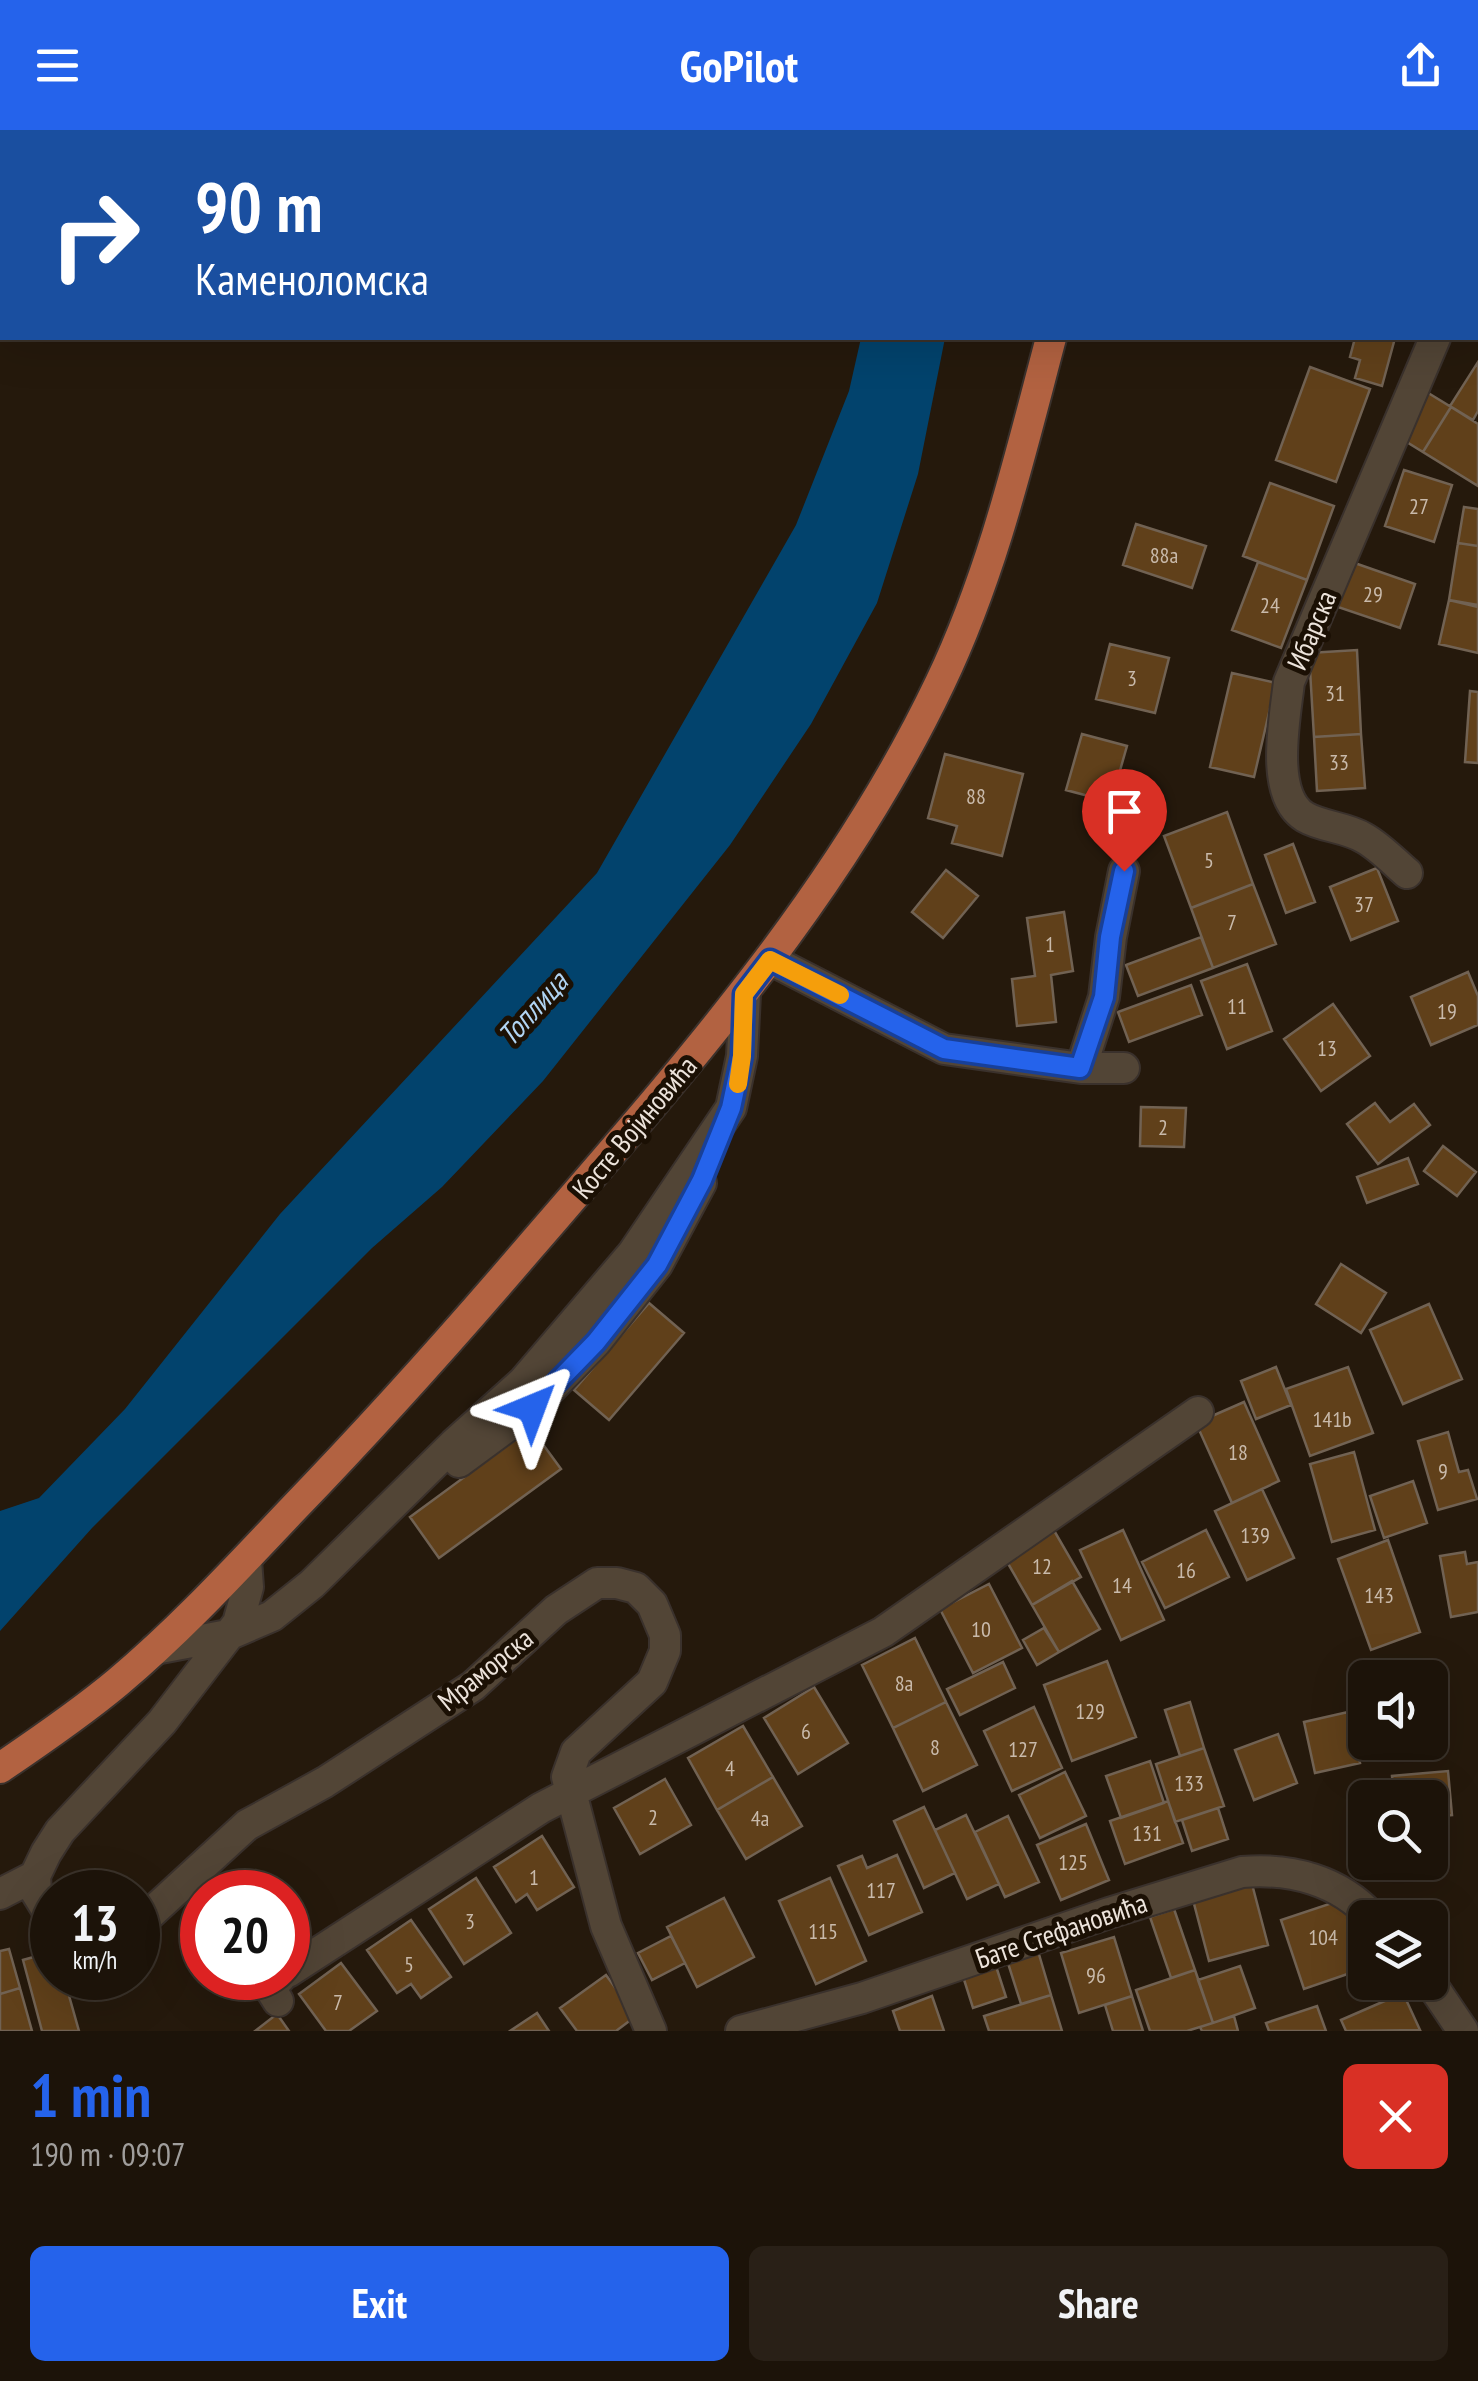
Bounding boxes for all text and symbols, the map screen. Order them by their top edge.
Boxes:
text: GoPilot [680,36,798,94]
icon: menu [30,38,85,93]
icon: share [1393,38,1448,93]
text: 90 m [195,161,323,251]
icon: right [30,170,160,300]
text: Каменоломска [195,249,429,307]
house number: 27 [1409,492,1429,520]
house number: 88a [1150,541,1178,569]
house number: 29 [1363,580,1383,608]
street label: Ибарска [1278,585,1344,675]
house number: 24 [1260,591,1280,619]
house number: 3 [1127,664,1137,692]
house number: 31 [1325,679,1345,707]
house number: 33 [1329,748,1349,776]
pin [1082,769,1167,872]
house number: 88 [966,782,986,810]
icon: arrive [1097,784,1152,839]
house number: 5 [1204,846,1214,874]
house number: 37 [1354,890,1374,918]
house number: 7 [1227,908,1237,936]
house number: 1 [1045,930,1055,958]
water label: Топлица [488,961,577,1053]
house number: 11 [1227,992,1247,1020]
house number: 19 [1437,997,1457,1025]
house number: 13 [1317,1034,1337,1062]
street label: Косте Војиновића [563,1048,705,1206]
house number: 2 [1158,1113,1168,1141]
position arrow [480,1356,584,1460]
house number: 141b [1312,1405,1352,1433]
house number: 18 [1228,1438,1248,1466]
house number: 9 [1438,1457,1448,1485]
house number: 139 [1240,1521,1270,1549]
house number: 12 [1032,1552,1052,1580]
house number: 16 [1176,1556,1196,1584]
house number: 14 [1112,1571,1132,1599]
house number: 143 [1364,1581,1394,1609]
house number: 10 [971,1615,991,1643]
street label: Мраморска [430,1619,540,1719]
map controls [1348,1660,1448,2000]
button: sound [1348,1660,1448,1760]
house number: 8a [895,1669,913,1697]
house number: 129 [1075,1697,1105,1725]
house number: 6 [801,1717,811,1745]
house number: 8 [930,1733,940,1761]
house number: 127 [1008,1735,1038,1763]
house number: 4 [725,1754,735,1782]
house number: 133 [1174,1769,1204,1797]
button: search [1348,1780,1448,1880]
house number: 2 [648,1803,658,1831]
house number: 4a [751,1804,769,1832]
house number: 131 [1132,1819,1162,1847]
house number: 125 [1058,1848,1088,1876]
house number: 1 [529,1863,539,1891]
speed limit sign: 20 [180,1870,310,2000]
house number: 117 [866,1876,896,1904]
street label: Бате Стефановића [970,1883,1152,1977]
text: 13 [71,1890,119,1955]
button: layers [1348,1900,1448,2000]
house number: 3 [465,1907,475,1935]
house number: 115 [808,1917,838,1945]
house number: 104 [1308,1923,1338,1951]
text: km/h [73,1944,117,1976]
house number: 5 [404,1950,414,1978]
house number: 96 [1086,1961,1106,1989]
house number: 7 [333,1988,343,2016]
text: 1 min [30,2056,151,2134]
button: close [1343,2064,1448,2169]
text: 190 m · 09:07 [30,2133,185,2175]
button: Exit [30,2246,729,2361]
button: Share [749,2246,1448,2361]

